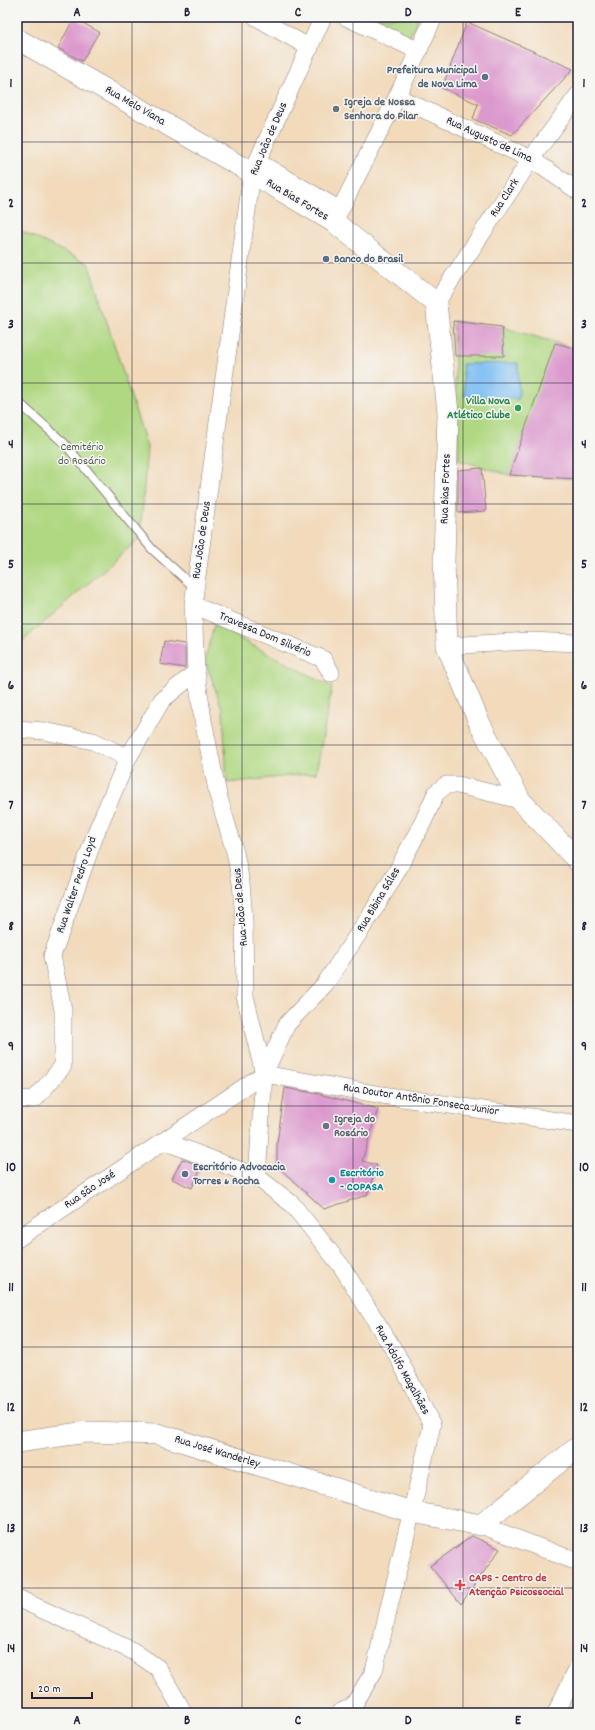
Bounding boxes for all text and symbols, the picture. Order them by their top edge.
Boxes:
text: A [73,4,81,23]
text: B [184,4,190,23]
text: C [295,4,302,23]
text: D [405,4,412,23]
text: E [515,4,522,23]
place label: Prefeitura Municipal de Nova Lima [387,62,478,93]
marker: Prefeitura Municipal de Nova Lima [480,72,490,82]
text: 1 [10,75,13,94]
text: 1 [583,75,586,94]
street label: Rua Melo Viana [102,82,169,130]
place label: Igreja de Nossa Senhora do Pilar [344,94,419,125]
street label: Rua João de Deus [246,100,292,178]
marker: Igreja de Nossa Senhora do Pilar [331,104,341,114]
street label: Rua Augusto de Lima [443,112,535,168]
street label: Rua Bias Fortes [262,175,332,225]
street label: Rua Clark [486,175,524,221]
text: 2 [8,195,14,214]
text: 2 [581,195,587,214]
place label: Banco do Brasil [334,251,404,268]
marker: Banco do Brasil [321,254,331,264]
text: 3 [8,316,14,335]
text: 3 [581,316,587,335]
place label: Villa Nova Atlético Clube [447,393,511,424]
marker: Villa Nova Atlético Clube [513,403,523,413]
text: 4 [8,436,14,455]
text: 4 [581,436,587,455]
park label: Cemitério do Rosário [58,439,106,470]
street label: Rua Bias Fortes [436,453,456,525]
street label: Rua João de Deus [188,500,216,580]
text: 5 [8,556,14,575]
text: 5 [581,556,587,575]
street label: Travessa Dom Silvério [216,608,314,662]
text: 6 [8,677,15,696]
text: 6 [581,677,588,696]
text: 7 [9,797,14,816]
text: 7 [582,797,587,816]
street label: Rua Walter Pedro Loyd [52,834,102,936]
street label: Rua Bibina Sáles [353,864,405,936]
street label: Rua João de Deus [229,867,253,947]
text: 8 [8,918,14,937]
text: 8 [581,918,587,937]
text: 9 [8,1038,14,1057]
text: 9 [581,1038,587,1057]
street label: Rua Doutor Antônio Fonseca Junior [342,1079,501,1121]
place label: Igreja do Rosário [334,1111,376,1142]
marker: Igreja do Rosário [321,1121,331,1131]
text: 10 [6,1159,16,1178]
place label: Escritório Advocacia Torres & Rocha [193,1159,286,1190]
text: 10 [579,1159,589,1178]
place label: Escritório - COPASA [340,1165,384,1196]
street label: Rua São José [61,1167,119,1213]
marker: Escritório Advocacia Torres & Rocha [180,1169,190,1179]
marker: Escritório - COPASA [327,1175,337,1185]
text: 11 [8,1279,14,1298]
text: 11 [581,1279,587,1298]
street label: Rua Adolfo Magalhães [370,1322,434,1418]
text: 12 [7,1399,16,1418]
text: 12 [580,1399,589,1418]
street label: Rua José Wanderley [172,1431,263,1473]
text: 13 [7,1520,16,1539]
text: 13 [580,1520,589,1539]
place label: CAPS - Centro de Atenção Psicossocial [469,1570,564,1601]
marker: CAPS - Centro de Atenção Psicossocial [454,1579,466,1591]
text: 14 [7,1640,15,1659]
text: 14 [580,1640,588,1659]
scale bar [32,1674,92,1700]
text: 20 m [38,1681,61,1698]
text: A [73,1712,81,1730]
text: B [184,1712,190,1730]
text: C [295,1712,302,1730]
text: D [405,1712,412,1730]
text: E [515,1712,522,1730]

